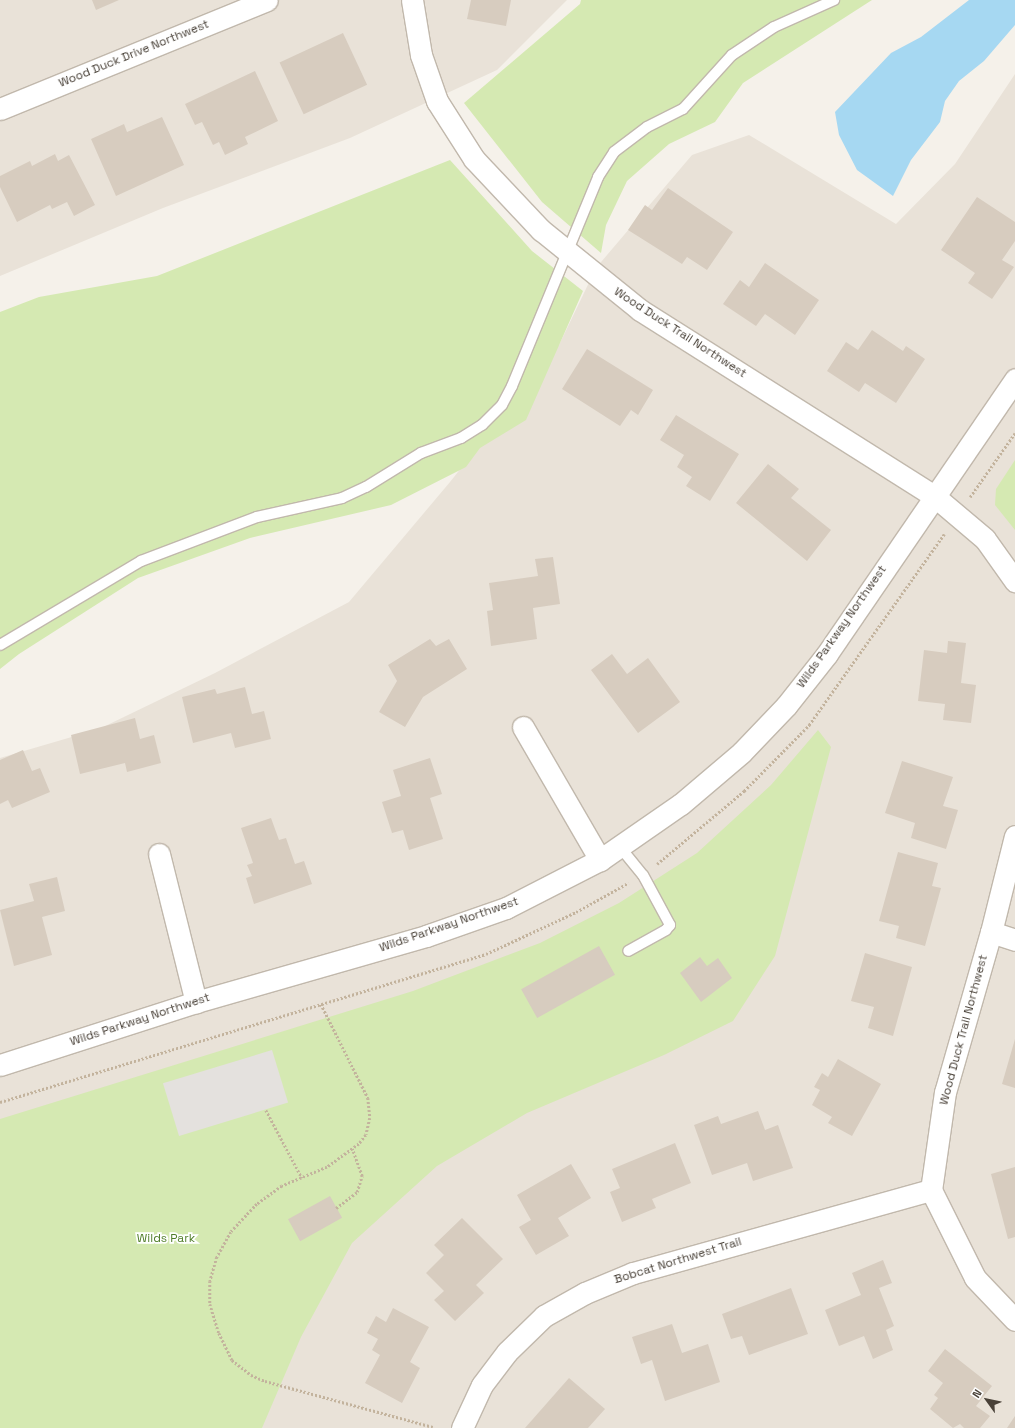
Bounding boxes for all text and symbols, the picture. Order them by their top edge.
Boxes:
street label: Wood Duck Drive Northwest [57,17,211,91]
street label: Wood Duck Trail Northwest [611,285,749,381]
street label: Wilds Parkway Northwest [794,563,890,691]
street label: Wilds Parkway Northwest [378,894,520,956]
street label: Wood Duck Trail Northwest [937,953,991,1107]
street label: Wilds Parkway Northwest [68,991,212,1049]
park label: Wilds Park [137,1232,195,1246]
street label: Bobcat Northwest Trail [612,1235,744,1287]
north arrow [967,1380,1007,1420]
text: N [969,1387,985,1400]

